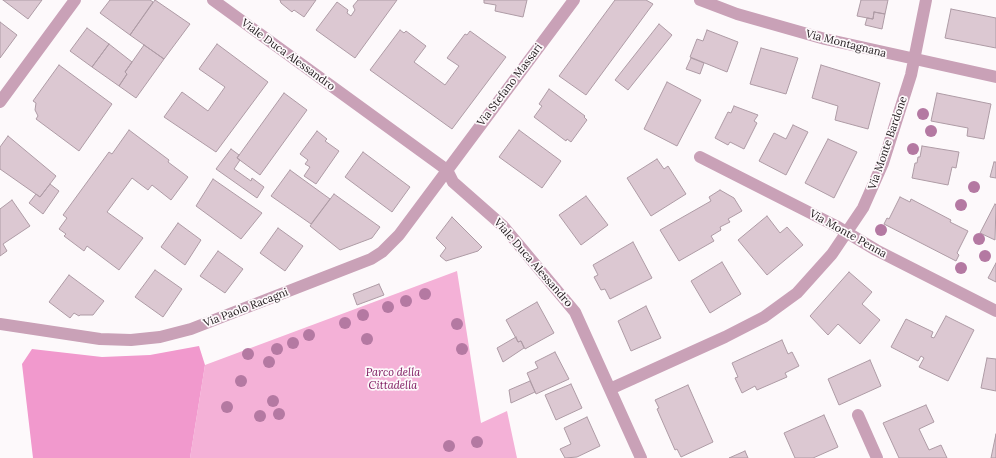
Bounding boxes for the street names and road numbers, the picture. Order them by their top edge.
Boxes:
street label: Viale Duca Alessandro [238,16,338,94]
street label: Via Montagnana [804,28,888,60]
street label: Via Stefano Massari [475,41,545,129]
street label: Via Monte Bardone [866,95,910,191]
street label: Via Monte Penna [807,207,889,261]
street label: Viale Duca Alessandro [491,216,575,310]
street label: Via Paolo Racagni [202,286,290,330]

